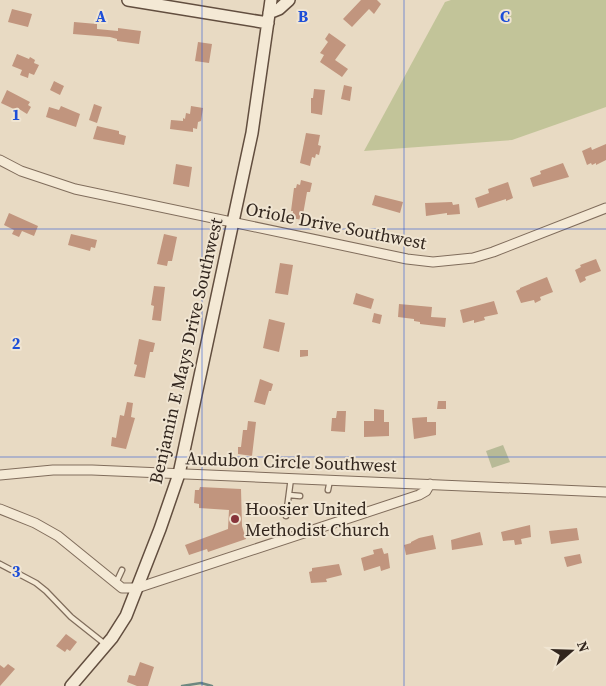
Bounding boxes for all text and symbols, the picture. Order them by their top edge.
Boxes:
text: A [96,5,107,27]
text: B [298,5,309,27]
text: C [500,5,510,27]
text: 1 [12,103,20,125]
street label: Oriole Drive Southwest [244,196,429,255]
street label: Benjamin E Mays Drive Southwest [143,215,228,486]
text: 2 [12,332,21,354]
street label: Audubon Circle Southwest [185,445,397,478]
place label: Hoosier United Methodist Church [245,496,390,542]
marker: Hoosier United Methodist Church [229,513,241,525]
text: 3 [12,560,21,582]
north arrow [546,626,596,676]
text: N [572,638,594,655]

